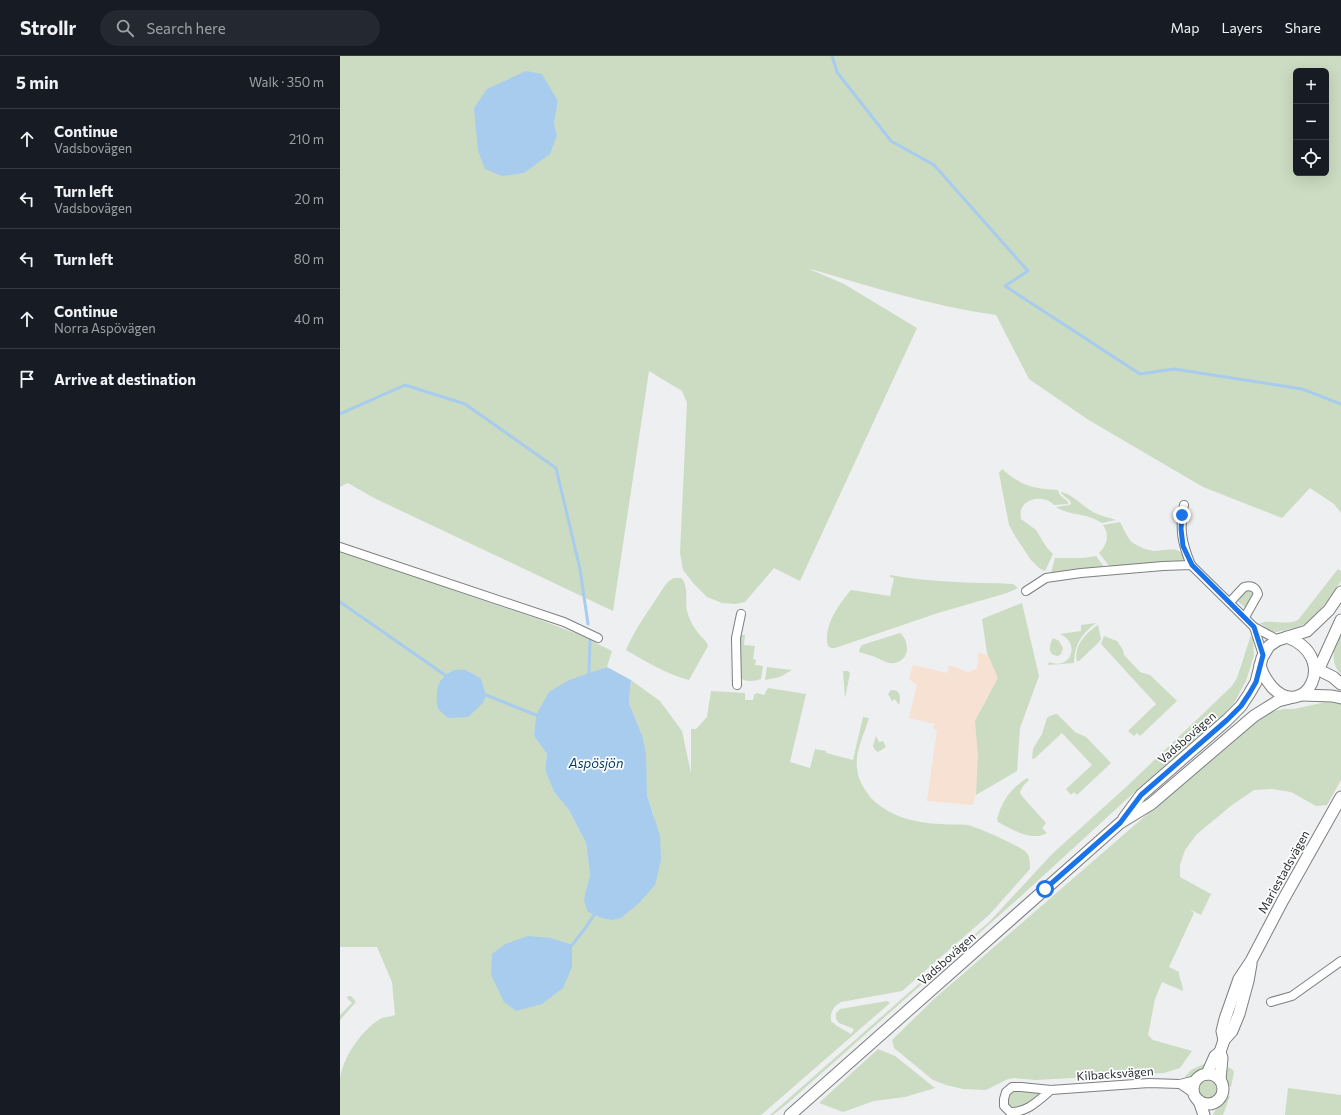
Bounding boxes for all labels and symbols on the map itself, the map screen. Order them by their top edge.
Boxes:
route end [1173,506,1191,524]
street label: Vadsbovägen [1155,708,1218,766]
water label: Aspösjön [568,755,623,771]
street label: Mariestadsvägen [1255,828,1312,915]
route start [1036,880,1054,898]
street label: Vadsbovägen [915,929,978,988]
street label: Kilbacksvägen [1076,1063,1154,1083]

